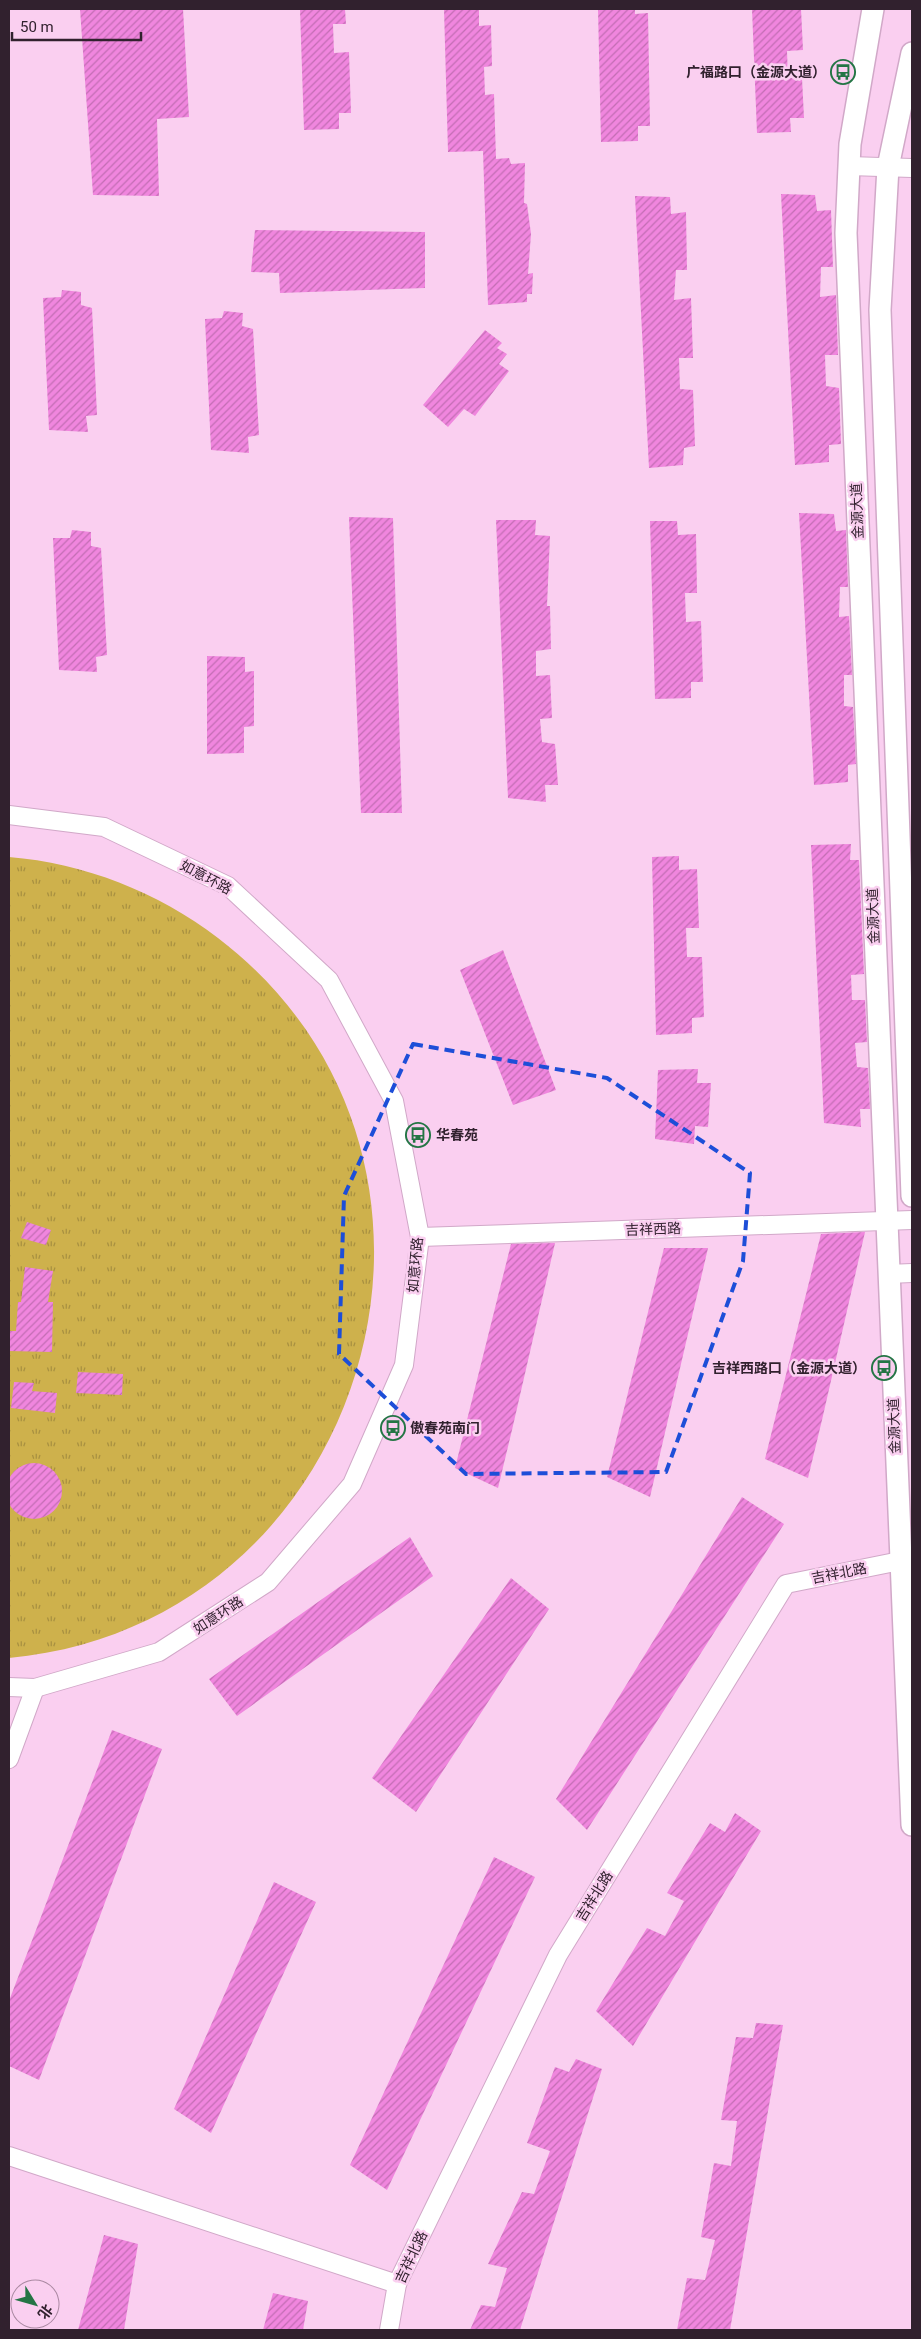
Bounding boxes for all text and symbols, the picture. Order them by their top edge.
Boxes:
scale bar [12,10,141,42]
text: 50 m [20,18,54,36]
bus stop icon: 广福路口（金源大道） [830,59,856,85]
place label: 广福路口（金源大道） [686,64,826,80]
street label: 金源大道 [848,483,866,539]
street label: 如意环路 [178,857,234,897]
street label: 金源大道 [864,888,882,944]
bus stop icon: 华春苑 [405,1122,431,1148]
place label: 华春苑 [436,1127,478,1143]
street label: 吉祥西路 [625,1220,681,1238]
street label: 如意环路 [405,1236,425,1294]
bus stop icon: 吉祥西路口（金源大道） [871,1355,897,1381]
place label: 吉祥西路口（金源大道） [712,1360,866,1376]
street label: 金源大道 [885,1398,903,1454]
bus stop icon: 傲春苑南门 [380,1415,406,1441]
place label: 傲春苑南门 [410,1420,480,1436]
street label: 吉祥北路 [810,1560,868,1586]
street label: 如意环路 [190,1593,246,1637]
street label: 吉祥北路 [572,1868,616,1924]
street label: 吉祥北路 [392,2228,430,2286]
north arrow [10,2279,60,2329]
text: 北 [35,2301,56,2322]

